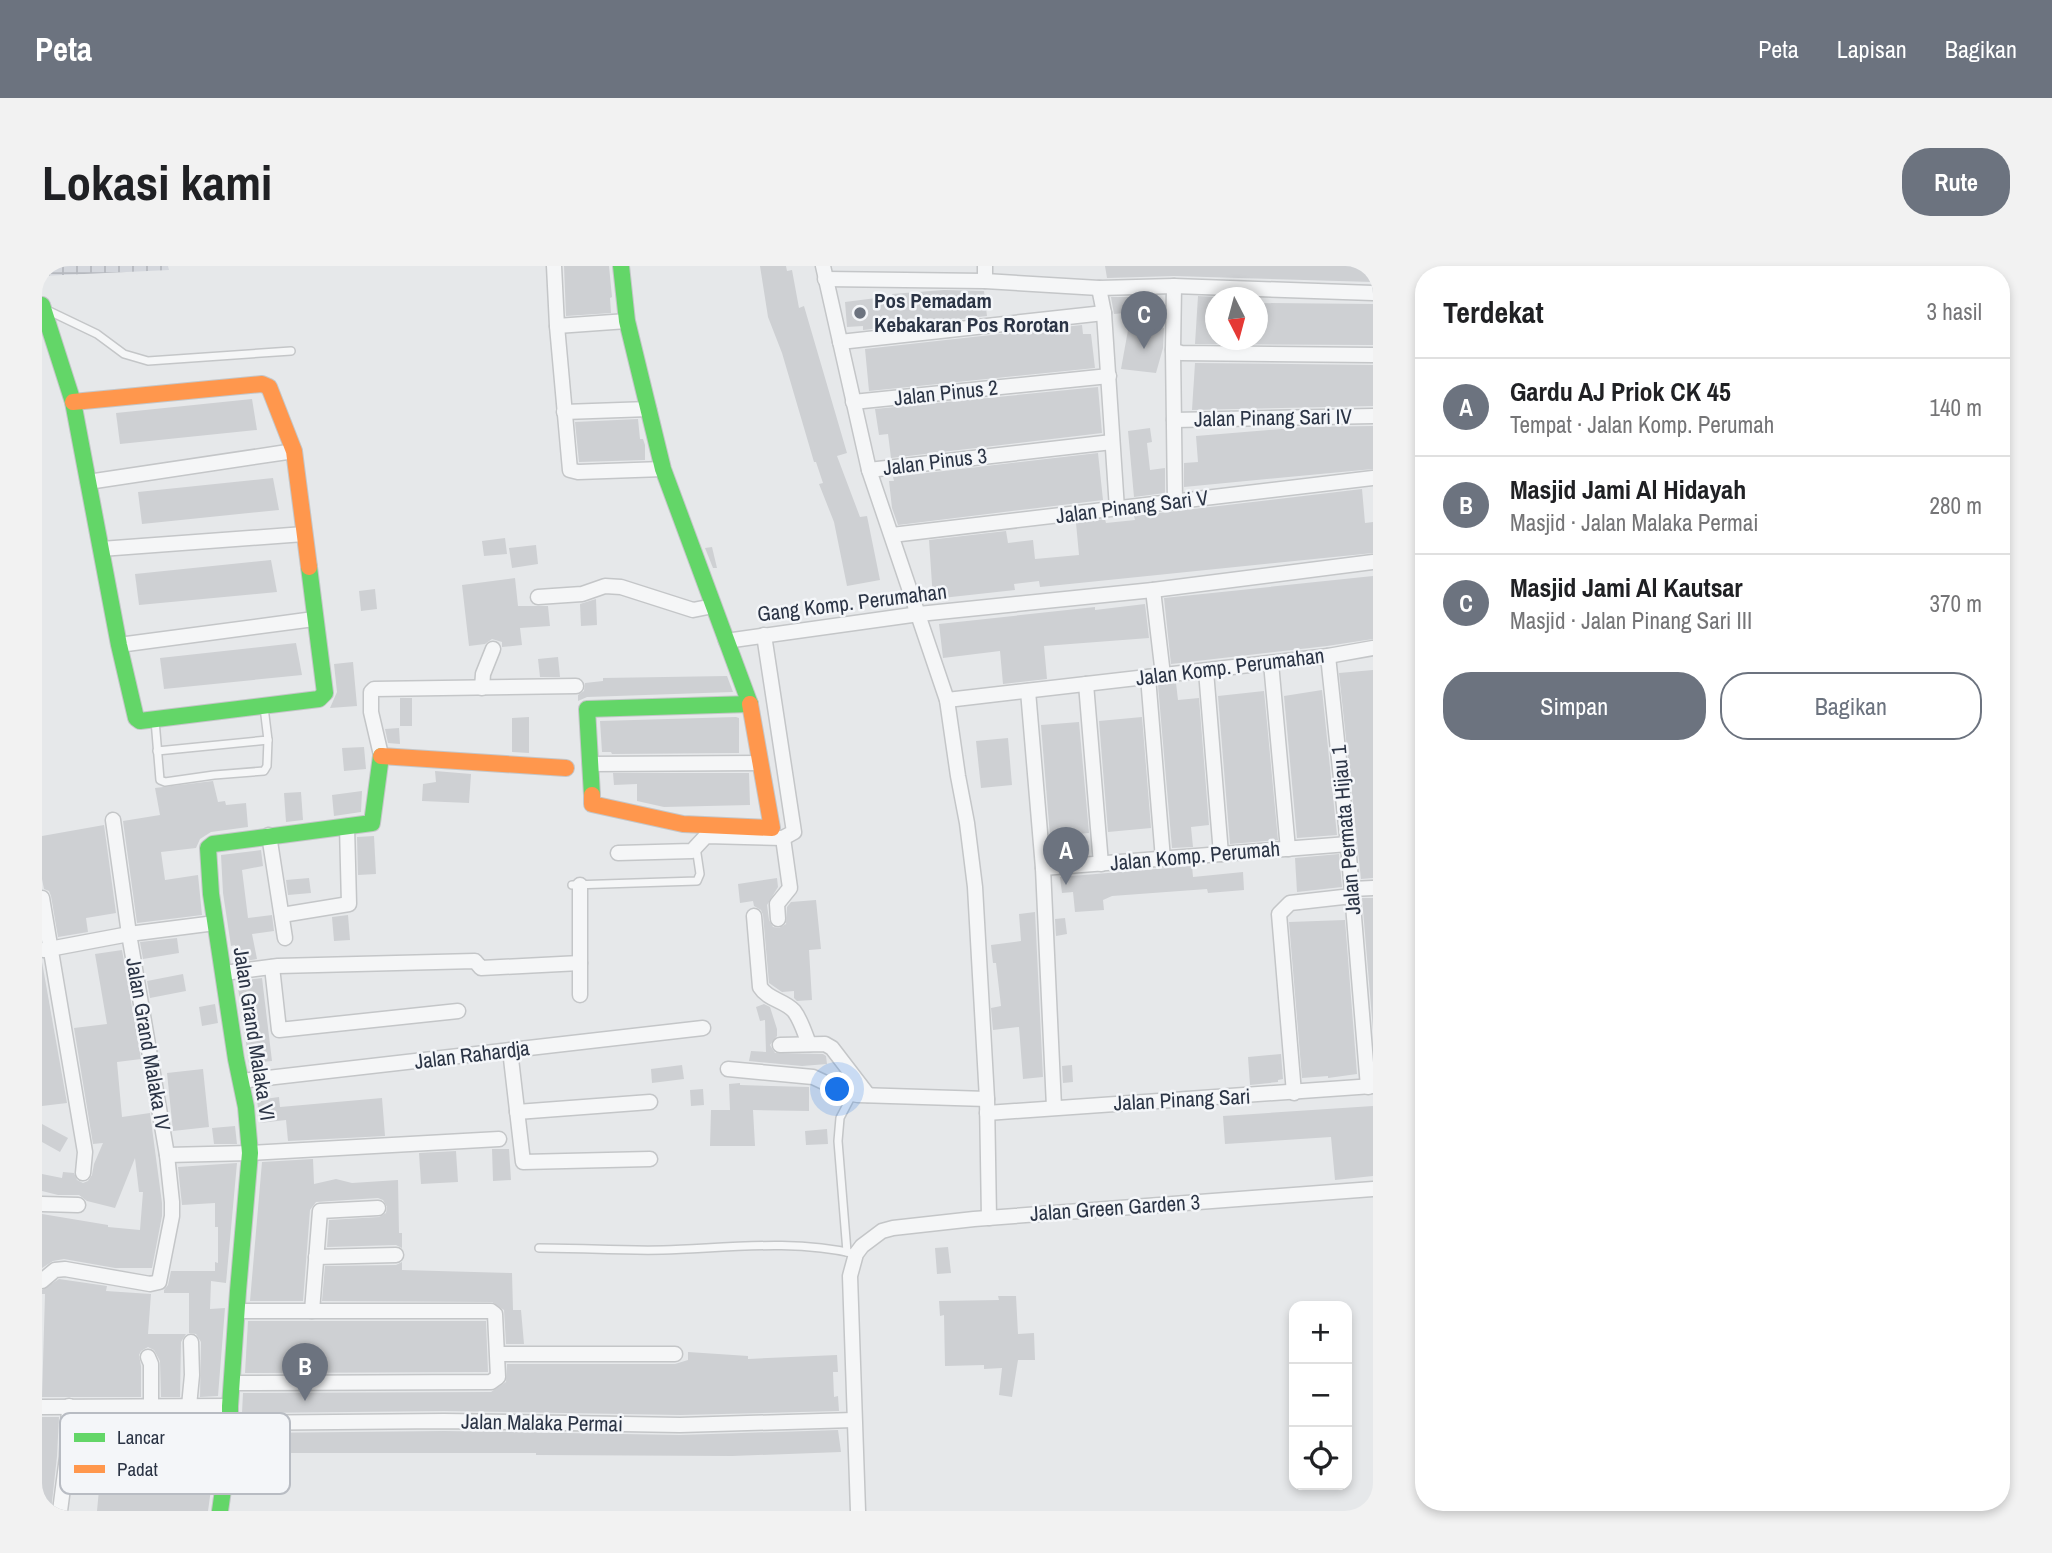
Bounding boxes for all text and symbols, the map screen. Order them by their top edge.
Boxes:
text: Peta [35,27,92,71]
text: Peta [1758,33,1799,65]
text: Lapisan [1837,33,1907,65]
text: Bagikan [1945,33,2017,65]
button: Rute [1902,148,2010,216]
text: Lokasi kami [42,149,272,215]
place label: Pos Pemadam Kebakaran Pos Rorotan [874,286,1069,339]
north arrow [1205,287,1268,350]
pin: C [1121,291,1167,349]
text: Terdekat [1443,292,1544,332]
text: 3 hasil [1926,296,1982,327]
marker: Pos Pemadam Kebakaran Pos Rorotan [852,305,868,321]
street label: Jalan Pinus 2 [893,373,999,412]
text: Gardu AJ Priok CK 45 [1510,374,1731,409]
text: A [1459,392,1473,423]
text: 140 m [1930,392,1982,423]
street label: Jalan Pinang Sari IV [1194,402,1353,433]
text: Tempat · Jalan Komp. Perumah [1510,409,1774,440]
street label: Jalan Pinus 3 [881,441,988,482]
text: Masjid Jami Al Hidayah [1510,472,1746,507]
street label: Jalan Pinang Sari V [1054,483,1210,530]
text: B [1459,490,1473,521]
text: 280 m [1930,490,1982,521]
text: Masjid · Jalan Malaka Permai [1510,507,1758,538]
text: Masjid Jami Al Kautsar [1510,570,1743,605]
street label: Gang Komp. Perumahan [756,577,948,629]
text: C [1459,588,1473,619]
text: 370 m [1930,588,1982,619]
text: Masjid · Jalan Pinang Sari III [1510,605,1752,636]
street label: Jalan Komp. Perumahan [1134,641,1326,692]
button: Simpan [1443,672,1706,740]
button: Bagikan [1720,672,1982,740]
street label: Jalan Permata Hijau 1 [1324,743,1367,916]
pin: A [1043,827,1089,885]
street label: Jalan Komp. Perumah [1109,834,1281,877]
street label: Jalan Grand Malaka VI [226,945,283,1123]
street label: Jalan Grand Malaka IV [119,955,178,1133]
street label: Jalan Rahardja [413,1033,532,1076]
your location [820,1072,854,1106]
street label: Jalan Pinang Sari [1113,1081,1251,1118]
street label: Jalan Green Garden 3 [1029,1187,1201,1228]
map controls [1289,1301,1352,1490]
button: + [1289,1301,1352,1364]
pin: B [282,1343,328,1401]
button: − [1289,1364,1352,1427]
street label: Jalan Malaka Permai [461,1407,623,1438]
legend [60,1413,290,1494]
text: Lancar [117,1424,165,1450]
button: locate [1289,1427,1352,1490]
text: Padat [117,1456,158,1482]

